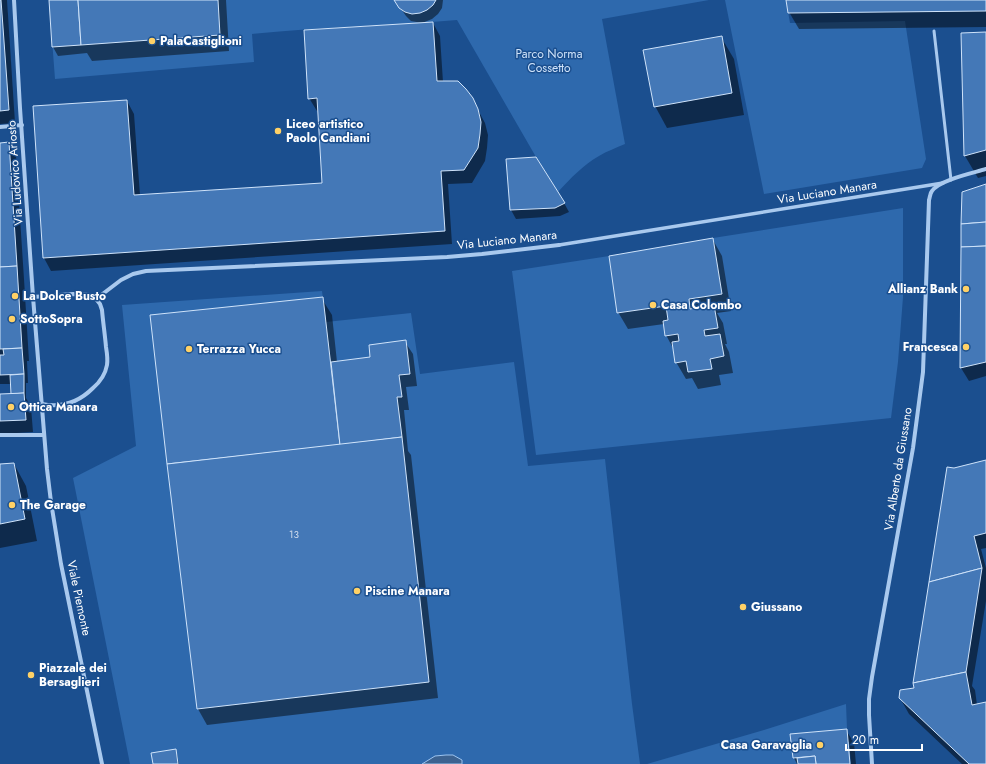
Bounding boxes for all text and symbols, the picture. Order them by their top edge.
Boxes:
place label: PalaCastiglioni [160,32,242,50]
marker: PalaCastiglioni [147,36,157,46]
park label: Parco Norma Cossetto [516,45,583,77]
place label: Liceo artistico Paolo Candiani [286,115,370,147]
street label: Via Ludovico Ariosto [2,119,28,226]
marker: Liceo artistico Paolo Candiani [273,126,283,136]
street label: Via Luciano Manara [776,175,878,209]
street label: Via Luciano Manara [456,226,558,254]
place label: Allianz Bank [887,280,958,298]
marker: Allianz Bank [961,284,971,294]
place label: La Dolce Busto [23,287,106,305]
marker: La Dolce Busto [10,291,20,301]
place label: Casa Colombo [661,296,742,314]
marker: Casa Colombo [648,300,658,310]
place label: SottoSopra [20,310,83,328]
marker: SottoSopra [7,314,17,324]
place label: Francesca [903,338,958,356]
place label: Terrazza Yucca [197,340,281,358]
marker: Francesca [961,342,971,352]
marker: Terrazza Yucca [184,344,194,354]
place label: Ottica Manara [19,398,98,416]
marker: Ottica Manara [6,402,16,412]
street label: Via Alberto da Giussano [879,406,917,532]
place label: The Garage [20,496,86,514]
marker: The Garage [7,500,17,510]
house number: 13 [289,527,300,542]
street label: Viale Piemonte [62,559,96,637]
place label: Piscine Manara [365,582,450,600]
marker: Piscine Manara [352,586,362,596]
place label: Giussano [751,598,802,616]
marker: Giussano [738,602,748,612]
place label: Piazzale dei Bersaglieri [39,659,107,691]
marker: Piazzale dei Bersaglieri [26,670,36,680]
scale bar [846,726,922,752]
text: 20 m [852,731,879,749]
place label: Casa Garavaglia [721,736,812,754]
marker: Casa Garavaglia [815,740,825,750]

